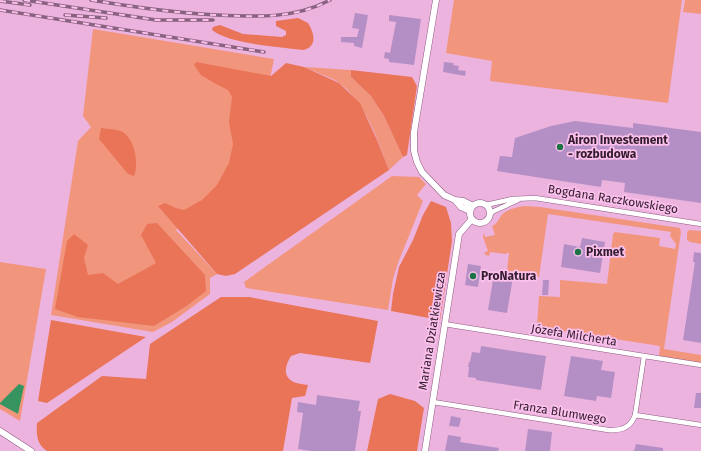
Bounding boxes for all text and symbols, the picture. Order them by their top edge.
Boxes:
place label: Airon Investement - rozbudowa [567,133,668,161]
marker: Airon Investement - rozbudowa [555,142,565,152]
street label: Bogdana Raczkowskiego [547,182,679,216]
place label: Pixmet [586,245,624,259]
marker: Pixmet [573,247,583,257]
place label: ProNatura [481,269,537,283]
street label: Mariana Dziatkiewicza [416,271,448,391]
marker: ProNatura [468,271,478,281]
street label: Józefa Milcherta [530,321,618,349]
street label: Franza Blumwego [512,398,608,426]

